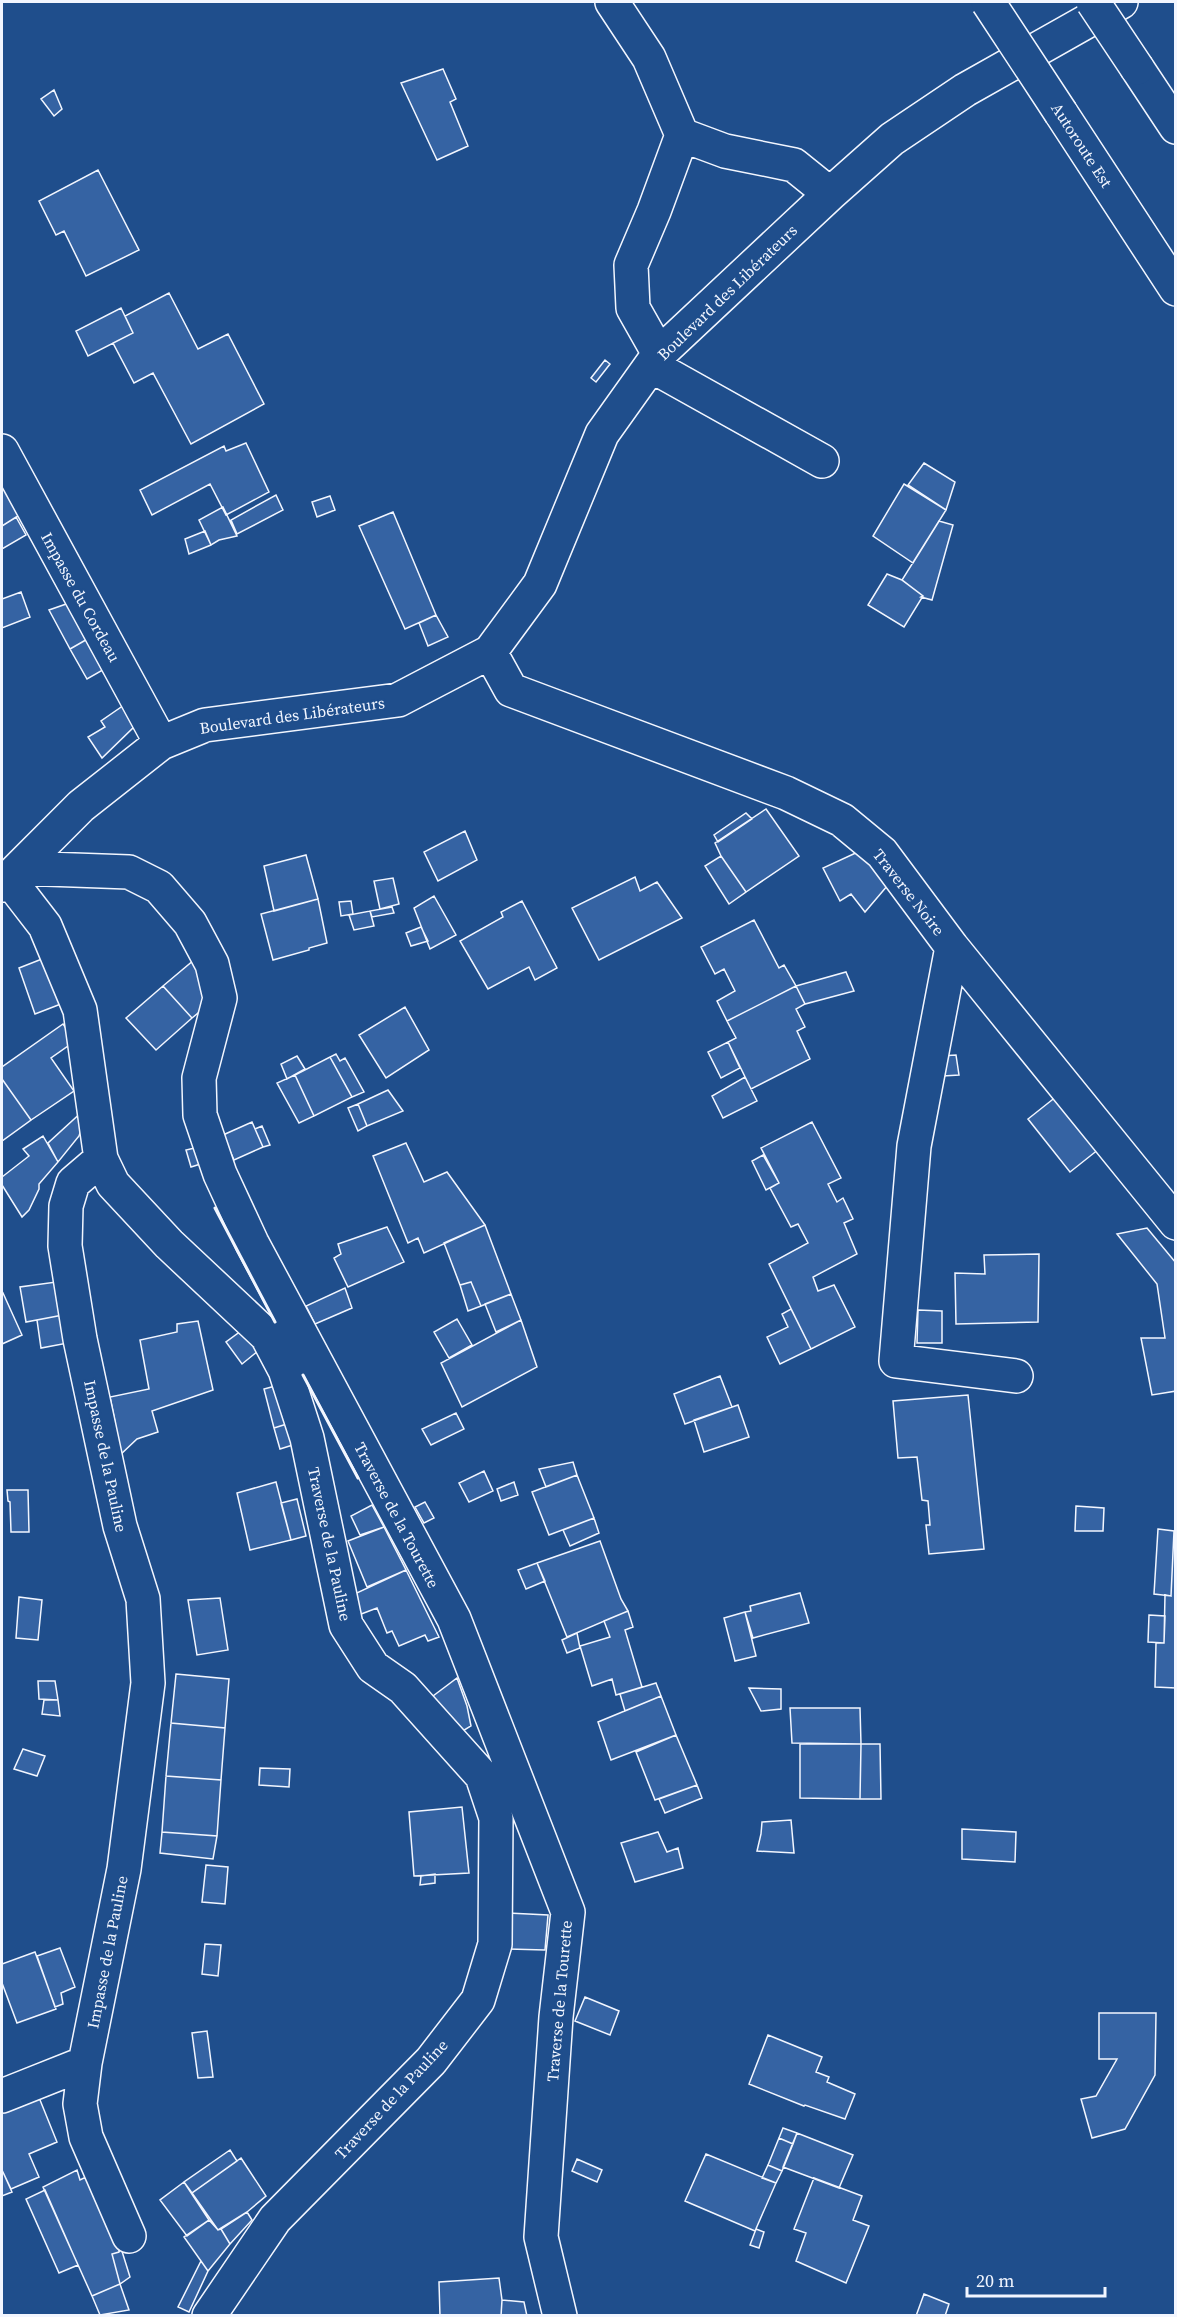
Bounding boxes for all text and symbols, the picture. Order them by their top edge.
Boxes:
street label: Autoroute Est [1046,98,1118,192]
street label: Boulevard des Libérateurs [652,219,802,365]
street label: Impasse du Cordeau [36,528,126,666]
street label: Boulevard des Libérateurs [198,691,386,739]
street label: Traverse Noire [868,844,950,940]
street label: Impasse de la Pauline [79,1378,133,1534]
street label: Traverse de la Tourette [349,1438,445,1592]
street label: Traverse de la Pauline [303,1465,357,1623]
street label: Impasse de la Pauline [81,1874,133,2030]
street label: Traverse de la Tourette [541,1919,577,2083]
street label: Traverse de la Pauline [330,2034,452,2164]
scale bar [967,2260,1105,2298]
text: 20 m [976,2268,1014,2293]

